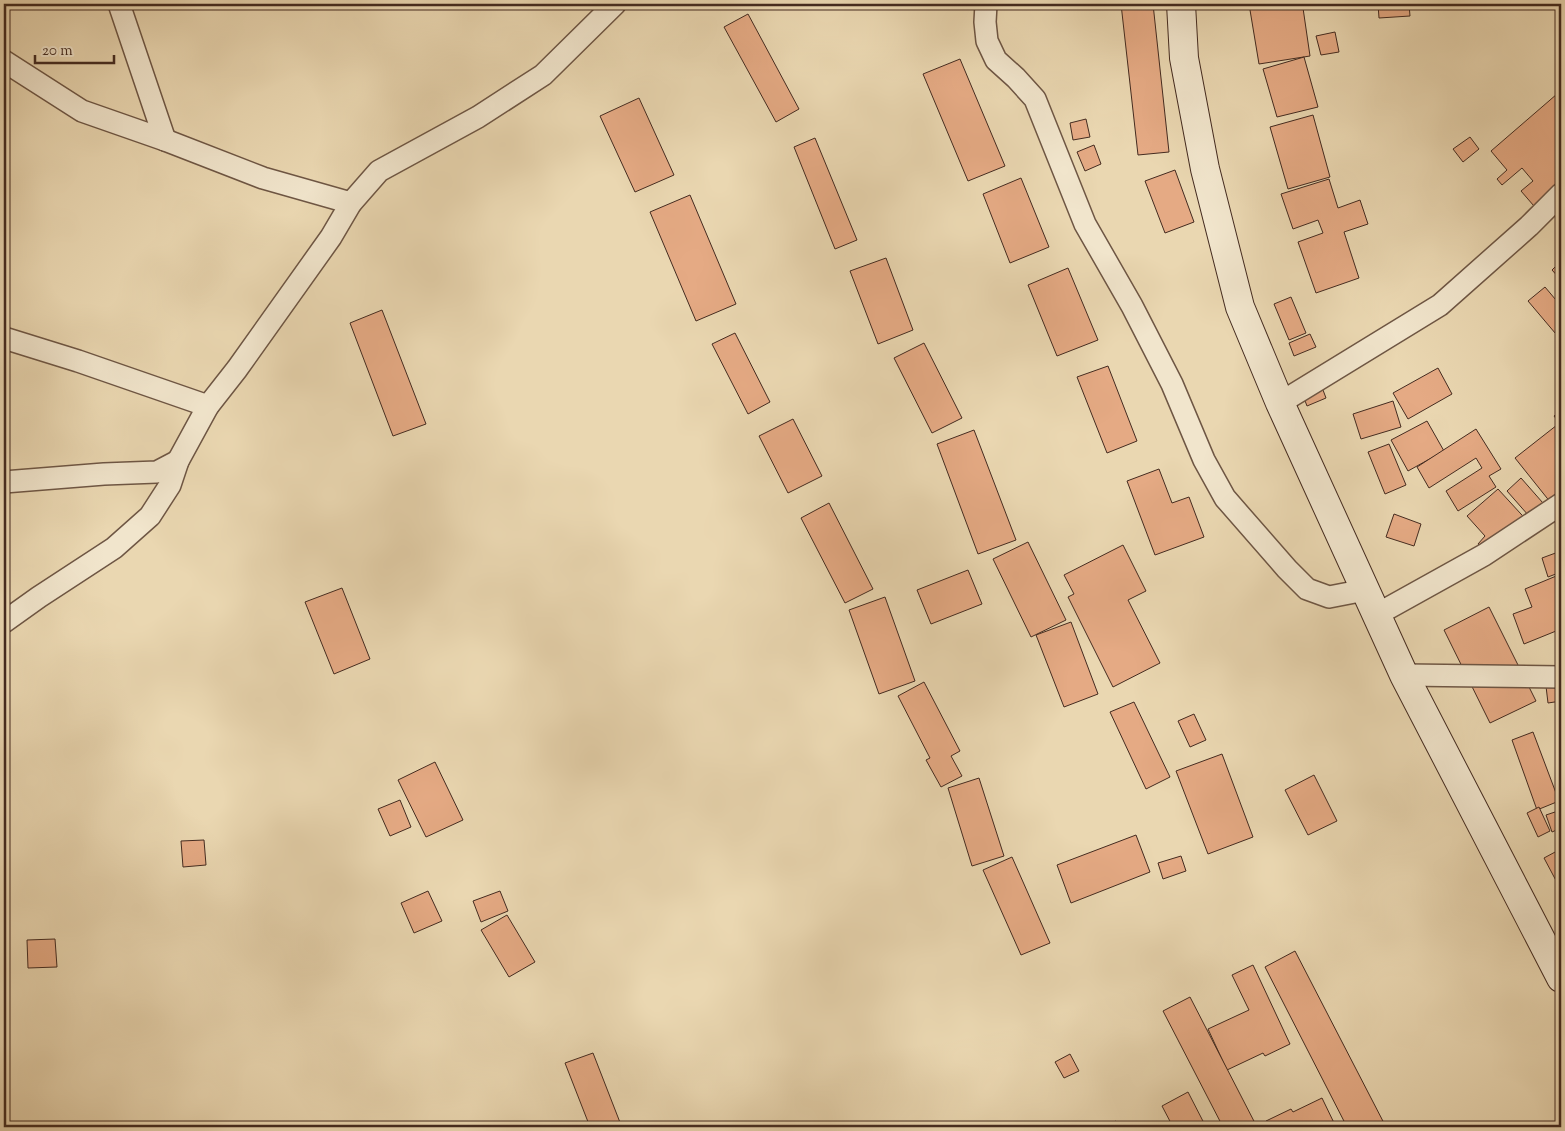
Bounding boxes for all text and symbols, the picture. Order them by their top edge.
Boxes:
scale bar [35,32,114,64]
text: 20 m [42,41,73,62]

